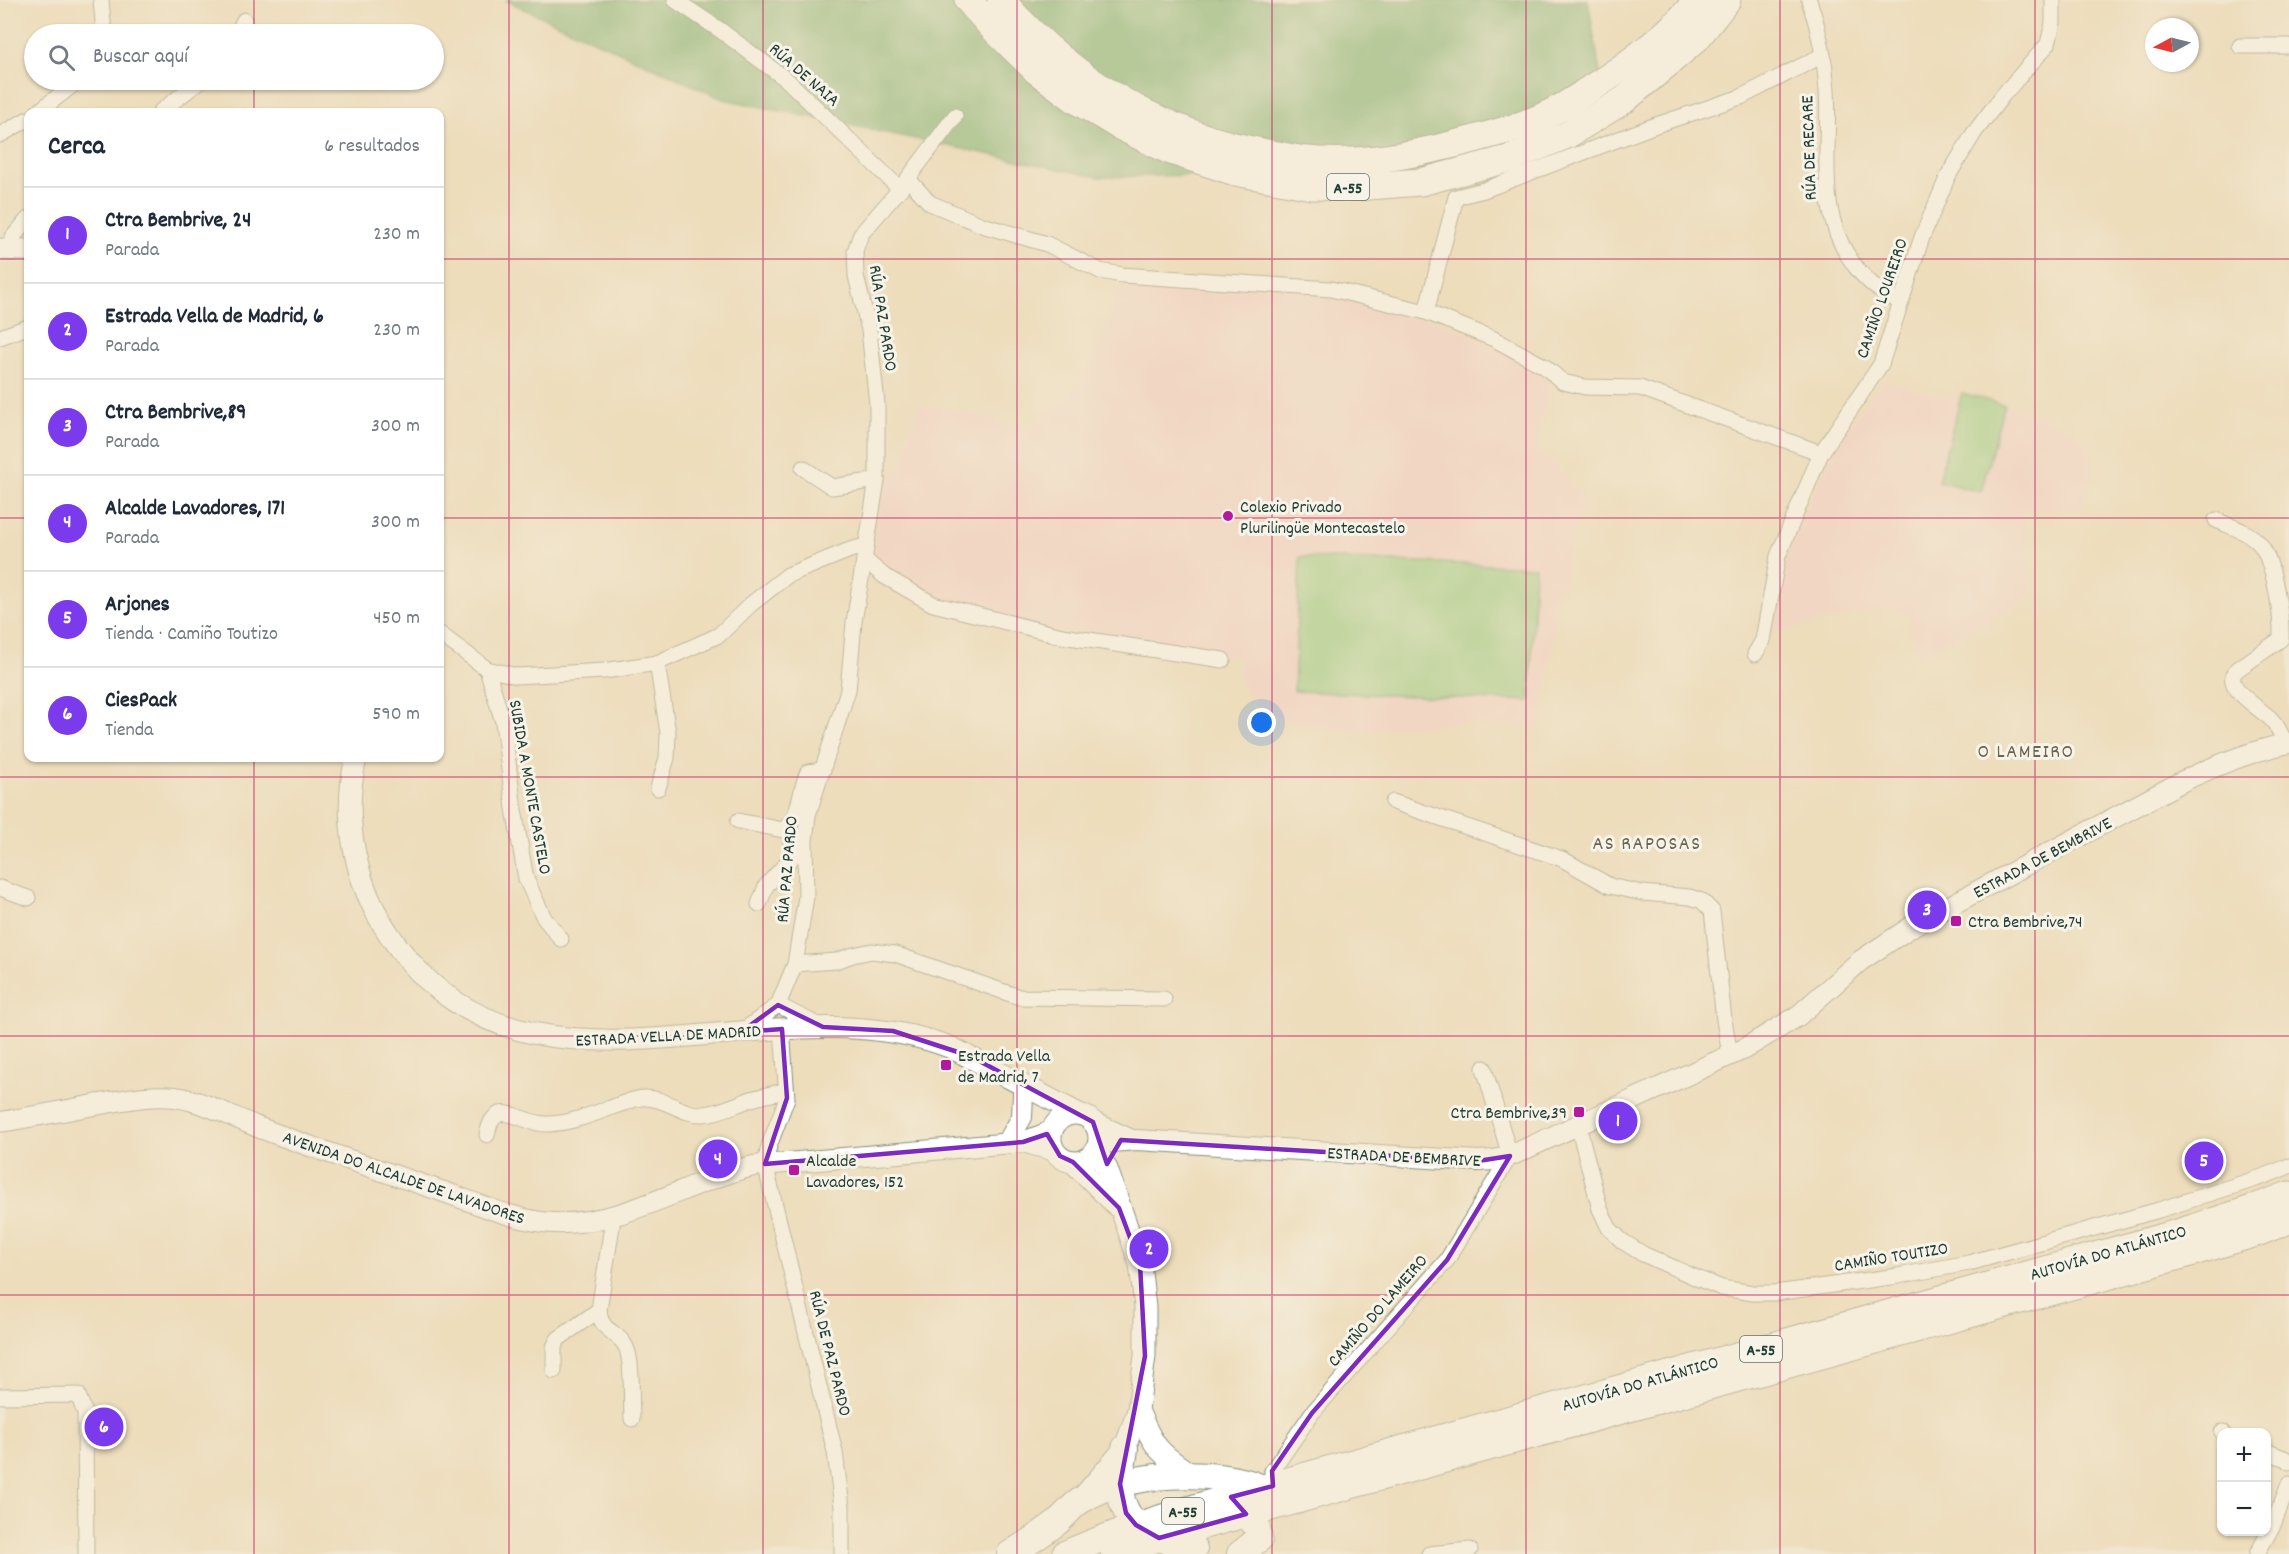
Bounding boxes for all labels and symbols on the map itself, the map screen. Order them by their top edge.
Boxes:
north arrow [2145,18,2199,72]
street label: RÚA DE NAIA [762,38,844,114]
street label: RÚA DE RECARE [1796,95,1825,201]
road number: A-55 [1327,174,1369,200]
street label: CAMIÑO LOUREIRO [1851,235,1916,362]
street label: RÚA PAZ PARDO [861,263,902,373]
place label: Colexio Privado Plurilingüe Montecastelo [1240,496,1405,542]
marker: Colexio Privado Plurilingüe Montecastelo [1221,509,1235,523]
street label: SUBIDA A MONTE CASTELO [501,698,556,877]
your location [1247,708,1276,737]
district label: O LAMEIRO [1978,739,2074,767]
street label: ESTRADA DE BEMBRIVE [1969,812,2117,906]
street label: RÚA PAZ PARDO [771,815,806,924]
district label: AS RAPOSAS [1592,831,1702,859]
pin: 3 [1908,888,1946,932]
place label: Ctra Bembrive,74 [1968,911,2083,936]
marker: Ctra Bembrive,74 [1949,914,1963,928]
street label: ESTRADA VELLA DE MADRID [575,1020,761,1055]
place label: Estrada Vella de Madrid, 7 [958,1045,1051,1091]
marker: Estrada Vella de Madrid, 7 [939,1058,953,1072]
pin: 1 [1598,1098,1638,1144]
place label: Ctra Bembrive,39 [1451,1102,1567,1127]
marker: Ctra Bembrive,39 [1572,1105,1586,1119]
street label: AVENIDA DO ALCALDE DE LAVADORES [279,1126,528,1233]
pin: 4 [698,1136,738,1182]
pin: 5 [2184,1138,2224,1184]
street label: ESTRADA DE BEMBRIVE [1326,1142,1481,1175]
place label: Alcalde Lavadores, 152 [806,1150,904,1196]
marker: Alcalde Lavadores, 152 [787,1163,801,1177]
street label: AUTOVÍA DO ATLÁNTICO [2027,1220,2190,1289]
pin: 2 [1130,1226,1168,1272]
street label: CAMIÑO TOUTIZO [1833,1237,1950,1280]
street label: CAMIÑO DO LAMEIRO [1323,1250,1435,1373]
street label: RÚA DE PAZ PARDO [801,1288,856,1419]
road number: A-55 [1740,1336,1782,1362]
street label: AUTOVÍA DO ATLÁNTICO [1559,1351,1722,1420]
pin: 6 [84,1404,124,1450]
road number: A-55 [1162,1498,1204,1524]

